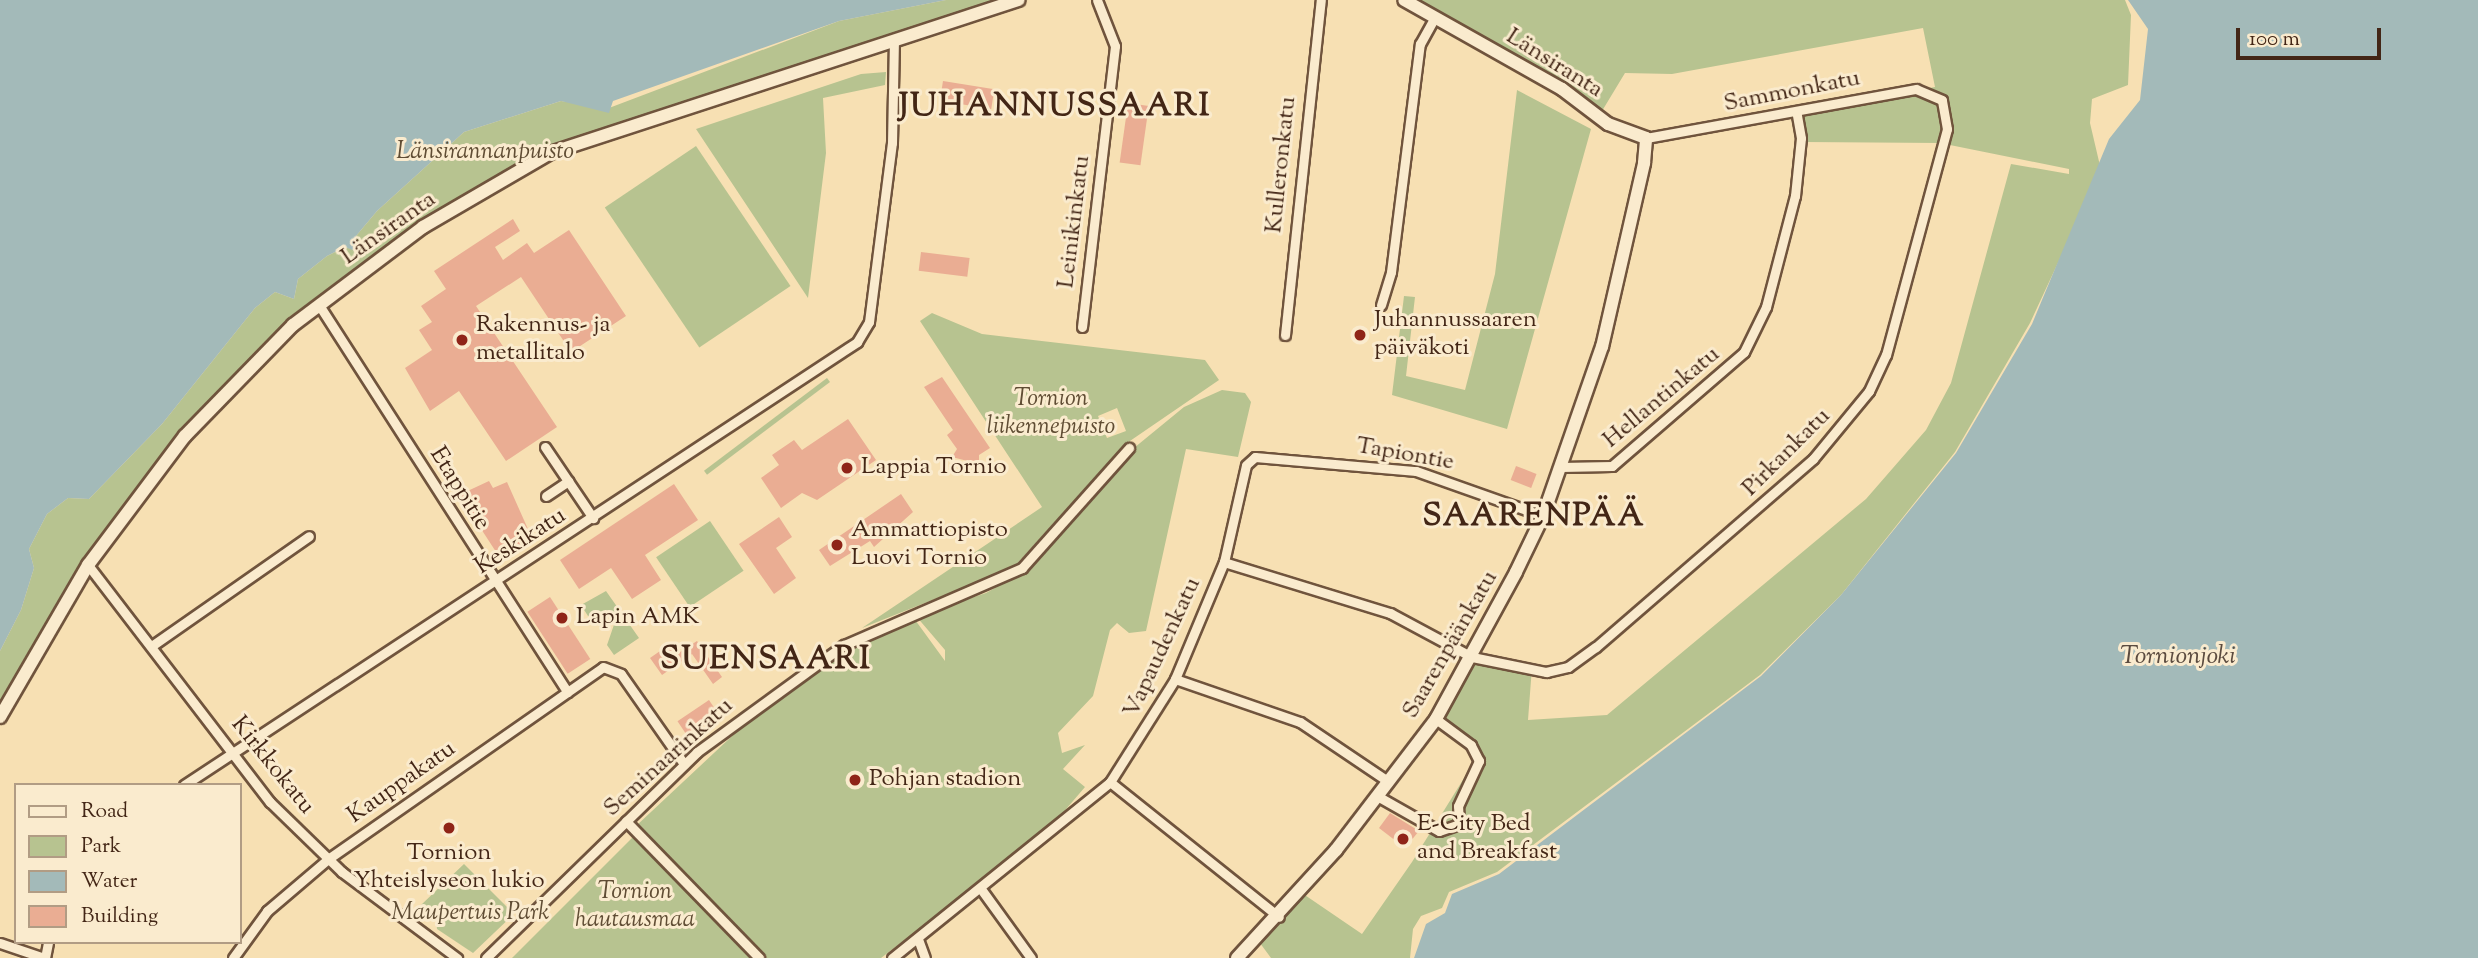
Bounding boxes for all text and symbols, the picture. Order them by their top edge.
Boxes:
scale bar [2240,14,2385,58]
street label: Länsiranta [1500,23,1608,105]
text: 100 m [2249,25,2300,55]
street label: Sammonkatu [1721,65,1863,119]
district label: JUHANNUSSAARI [900,88,1210,126]
street label: Kulleronkatu [1261,95,1303,235]
park label: Länsirannanpuisto [396,139,574,167]
street label: Leinikinkatu [1053,154,1097,290]
street label: Länsiranta [336,186,442,272]
place label: Juhannussaaren päiväkoti [1374,307,1537,363]
place label: Rakennus- ja metallitalo [476,312,611,368]
marker: Juhannussaaren päiväkoti [1352,327,1368,343]
marker: Rakennus- ja metallitalo [454,332,470,348]
street label: Hellantinkatu [1598,341,1726,455]
park label: Tornion liikennepuisto [987,386,1115,442]
street label: Pirkankatu [1737,403,1837,503]
street label: Tapiontie [1354,432,1456,478]
street label: Etappitie [422,442,496,536]
place label: Lappia Tornio [861,454,1007,482]
marker: Lappia Tornio [839,460,855,476]
district label: SAARENPÄÄ [1424,498,1644,536]
street label: Keskikatu [470,502,572,582]
place label: Ammattiopisto Luovi Tornio [851,517,1008,573]
marker: Ammattiopisto Luovi Tornio [829,537,845,553]
street label: Saarenpäänkatu [1397,566,1505,724]
street label: Vapaudenkatu [1118,573,1208,723]
place label: Lapin AMK [576,604,700,632]
marker: Lapin AMK [554,610,570,626]
district label: SUENSAARI [661,641,871,679]
water label: Tornionjoki [2120,641,2236,673]
street label: Seminaarinkatu [598,692,740,824]
street label: Kirkkokatu [224,711,320,821]
street label: Kauppakatu [342,735,462,831]
place label: Pohjan stadion [869,766,1021,794]
marker: Pohjan stadion [847,772,863,788]
legend [14,783,242,944]
text: Road [81,797,128,827]
place label: E-City Bed and Breakfast [1417,811,1557,867]
marker: Tornion Yhteislyseon lukio [441,820,457,836]
marker: E-City Bed and Breakfast [1395,831,1411,847]
text: Park [81,832,121,862]
place label: Tornion Yhteislyseon lukio [353,840,545,896]
text: Water [81,867,137,897]
park label: Tornion hautausmaa [575,879,695,935]
park label: Maupertuis Park [391,900,549,928]
text: Building [81,902,158,932]

